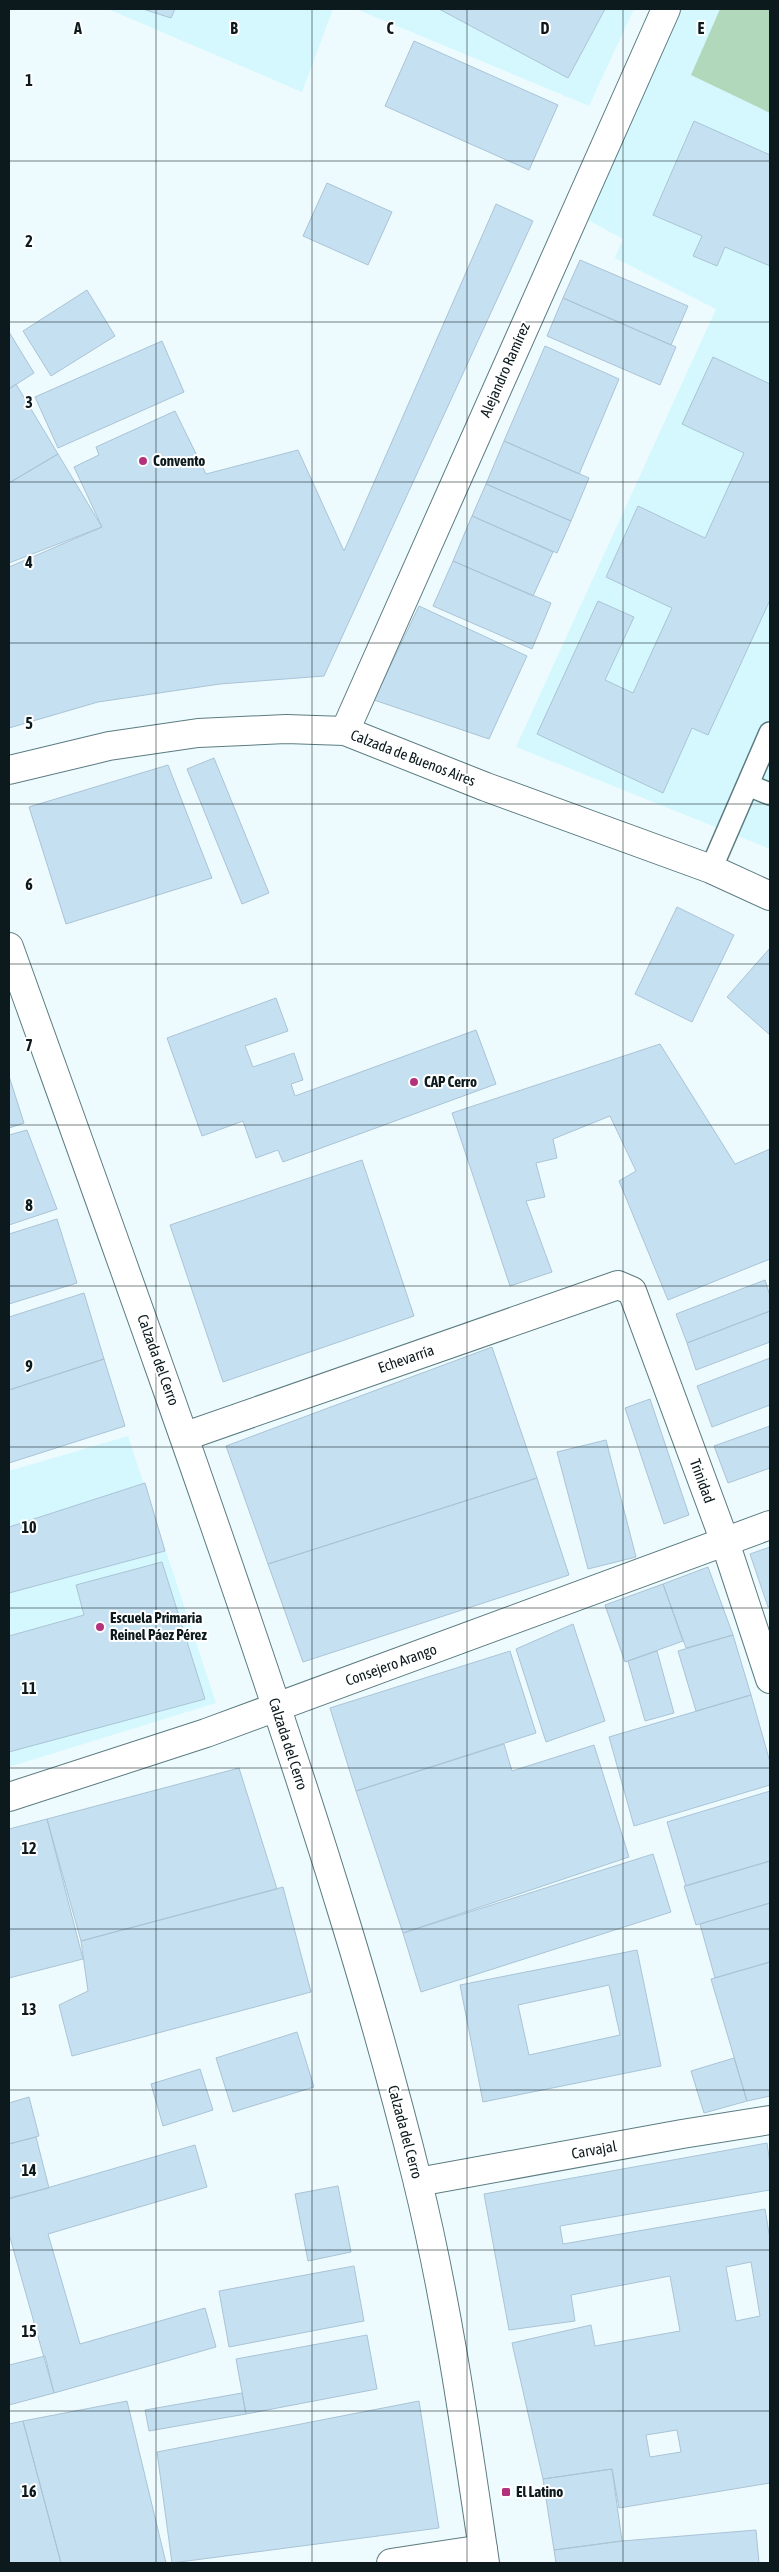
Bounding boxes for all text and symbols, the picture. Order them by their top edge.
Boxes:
text: A [73,19,82,37]
text: B [230,19,238,37]
text: C [386,19,394,37]
text: D [541,19,550,37]
text: E [698,19,705,37]
text: 1 [25,71,33,89]
text: 2 [25,232,33,250]
street label: Alejandro Ramírez [476,319,533,420]
text: 3 [25,393,33,411]
place label: Convento [153,452,205,469]
marker: Convento [137,455,149,467]
text: 4 [24,553,33,571]
text: 5 [25,714,33,732]
street label: Calzada de Buenos Aires [348,726,478,789]
text: 6 [25,875,33,893]
text: 7 [25,1036,33,1054]
place label: CAP Cerro [424,1073,477,1090]
marker: CAP Cerro [408,1076,420,1088]
text: 8 [25,1196,33,1214]
street label: Calzada del Cerro [134,1312,183,1408]
street label: Echevarría [376,1341,436,1376]
text: 9 [25,1357,33,1375]
street label: Trinidad [687,1457,718,1505]
text: 10 [21,1518,37,1536]
place label: Escuela Primaria Reinel Páez Pérez [110,1609,207,1643]
marker: Escuela Primaria Reinel Páez Pérez [94,1621,106,1633]
street label: Consejero Arango [343,1640,439,1689]
text: 11 [21,1679,37,1697]
street label: Calzada del Cerro [266,1696,311,1792]
text: 12 [21,1839,37,1857]
text: 13 [21,2000,37,2018]
street label: Calzada del Cerro [385,2083,426,2180]
street label: Carvajal [570,2137,618,2162]
text: 14 [21,2161,37,2179]
text: 15 [21,2322,37,2340]
text: 16 [21,2482,37,2500]
place label: El Latino [516,2483,563,2500]
marker: El Latino [500,2486,512,2498]

